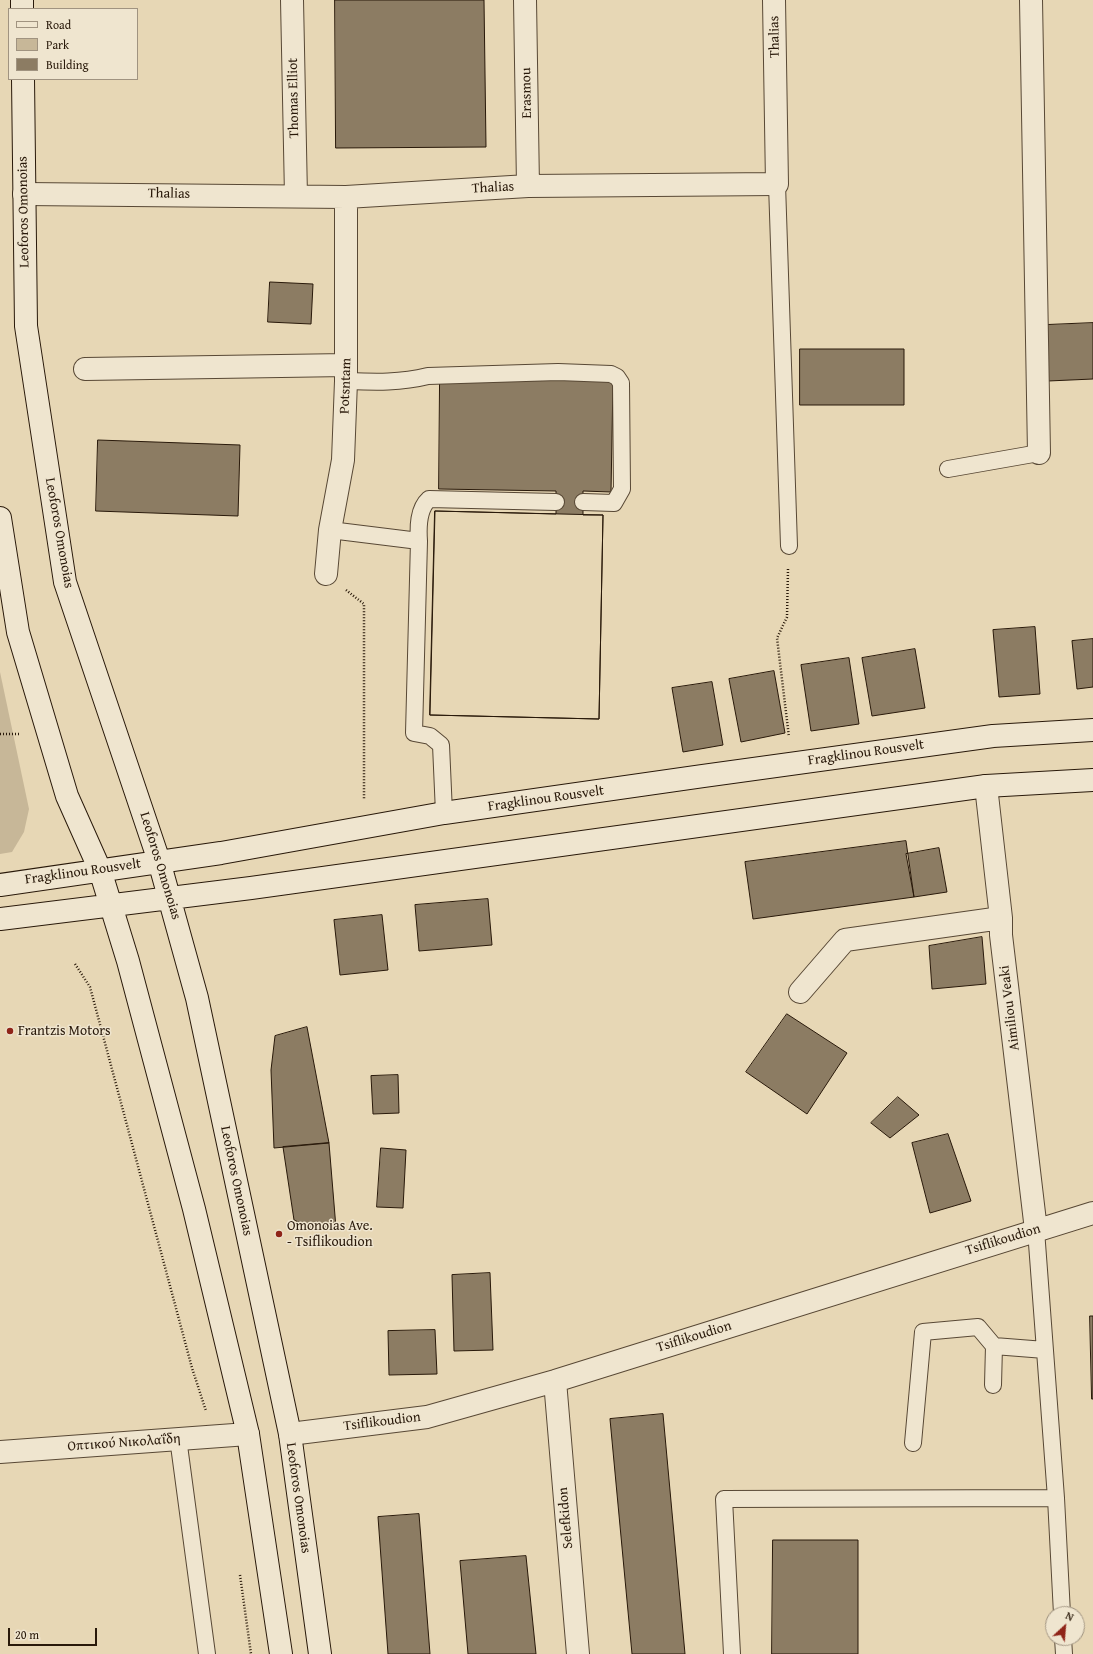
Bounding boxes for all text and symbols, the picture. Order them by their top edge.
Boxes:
legend [8,8,138,80]
text: Road [46,16,71,33]
street label: Thalias [766,16,784,58]
text: Park [46,36,69,53]
text: Building [46,56,89,73]
street label: Thomas Elliot [285,58,303,138]
street label: Erasmou [518,67,536,119]
street label: Leoforos Omonoias [15,156,33,268]
street label: Thalias [471,179,515,197]
street label: Thalias [148,185,190,203]
street label: Potsntam [337,358,355,414]
street label: Leoforos Omonoias [41,477,77,589]
street label: Fragklinou Rousvelt [807,737,925,769]
street label: Fragklinou Rousvelt [487,783,605,815]
street label: Leoforos Omonoias [136,810,184,922]
street label: Fragklinou Rousvelt [24,856,142,888]
street label: Aimiliou Veaki [996,964,1024,1052]
place label: Frantzis Motors [18,1023,111,1039]
marker: Frantzis Motors [5,1026,15,1036]
street label: Leoforos Omonoias [216,1125,256,1237]
place label: Omonoias Ave. - Tsiflikoudion [287,1218,373,1250]
street label: Tsiflikoudion [963,1221,1043,1259]
marker: Omonoias Ave. - Tsiflikoudion [274,1229,284,1239]
street label: Tsiflikoudion [654,1318,734,1356]
street label: Tsiflikoudion [342,1409,422,1435]
street label: Οπτικού Νικολαΐδη [67,1431,181,1455]
street label: Leoforos Omonoias [282,1442,314,1554]
street label: Selefkidon [555,1486,577,1550]
north arrow [1045,1606,1085,1646]
text: N [1063,1607,1077,1625]
scale bar [10,1620,99,1646]
text: 20 m [15,1626,39,1643]

